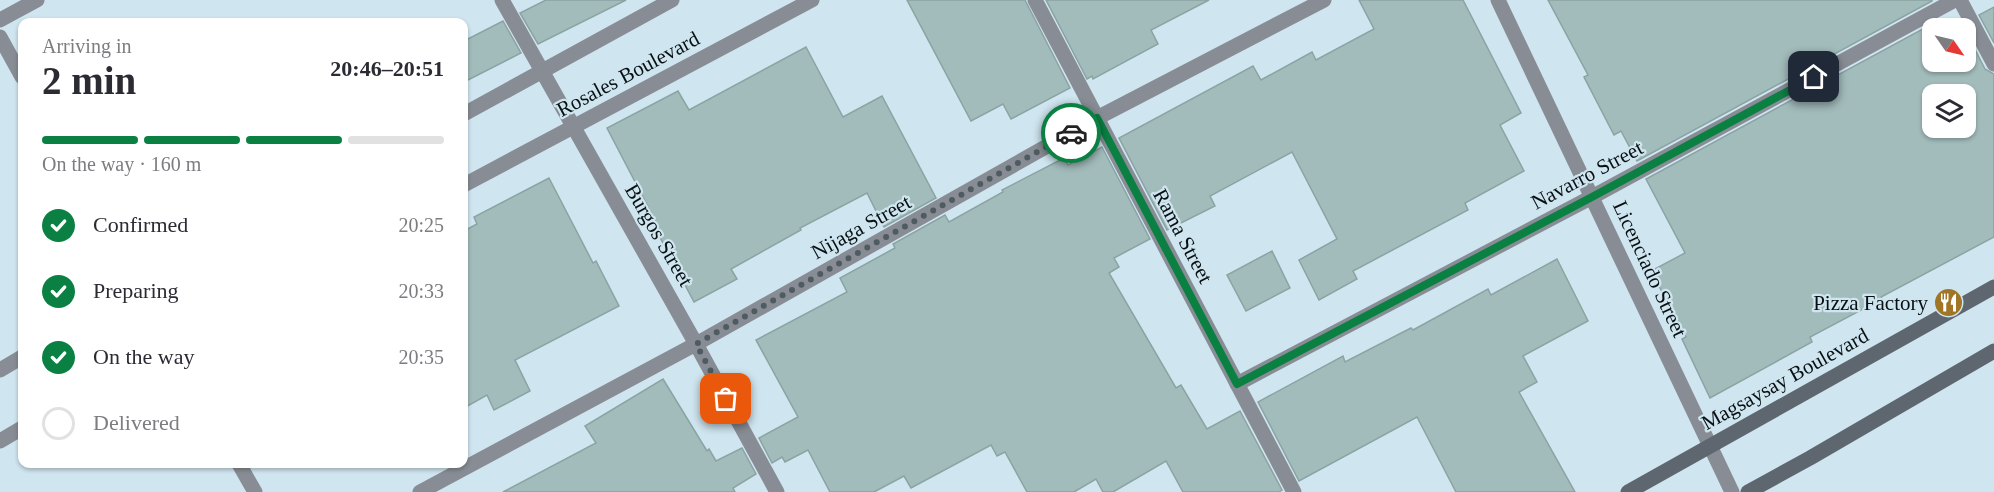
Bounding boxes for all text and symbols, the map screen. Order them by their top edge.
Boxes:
north arrow [1922,18,1976,72]
map controls [1922,18,1976,138]
street label: Rosales Boulevard [553,26,704,122]
text: Arriving in [42,35,131,57]
pin [1788,51,1839,102]
text: 20:46–20:51 [330,56,444,81]
text: 2 min [42,59,136,102]
icon: home [1797,60,1830,93]
button: layers [1922,84,1976,138]
courier [1041,103,1101,163]
icon: car [1055,117,1088,150]
street label: Navarro Street [1527,135,1647,214]
text: On the way · 160 m [42,153,201,175]
street label: Burgos Street [620,179,698,291]
street label: Rama Street [1148,185,1218,287]
street label: Nijaga Street [807,190,915,264]
street label: Licenciado Street [1608,197,1692,341]
icon: check [42,209,75,242]
text: Confirmed [93,212,188,237]
text: 20:25 [398,214,444,236]
icon: check [42,275,75,308]
text: Preparing [93,278,179,303]
text: 20:33 [398,280,444,302]
restaurant icon: Pizza Factory [1933,287,1965,319]
place label: Pizza Factory [1813,291,1928,315]
street label: Magsaysay Boulevard [1697,323,1873,435]
icon: check [42,341,75,374]
text: On the way [93,344,194,369]
text: 20:35 [398,346,444,368]
pin [700,373,751,424]
icon: bag [709,382,742,415]
text: Delivered [93,410,180,435]

